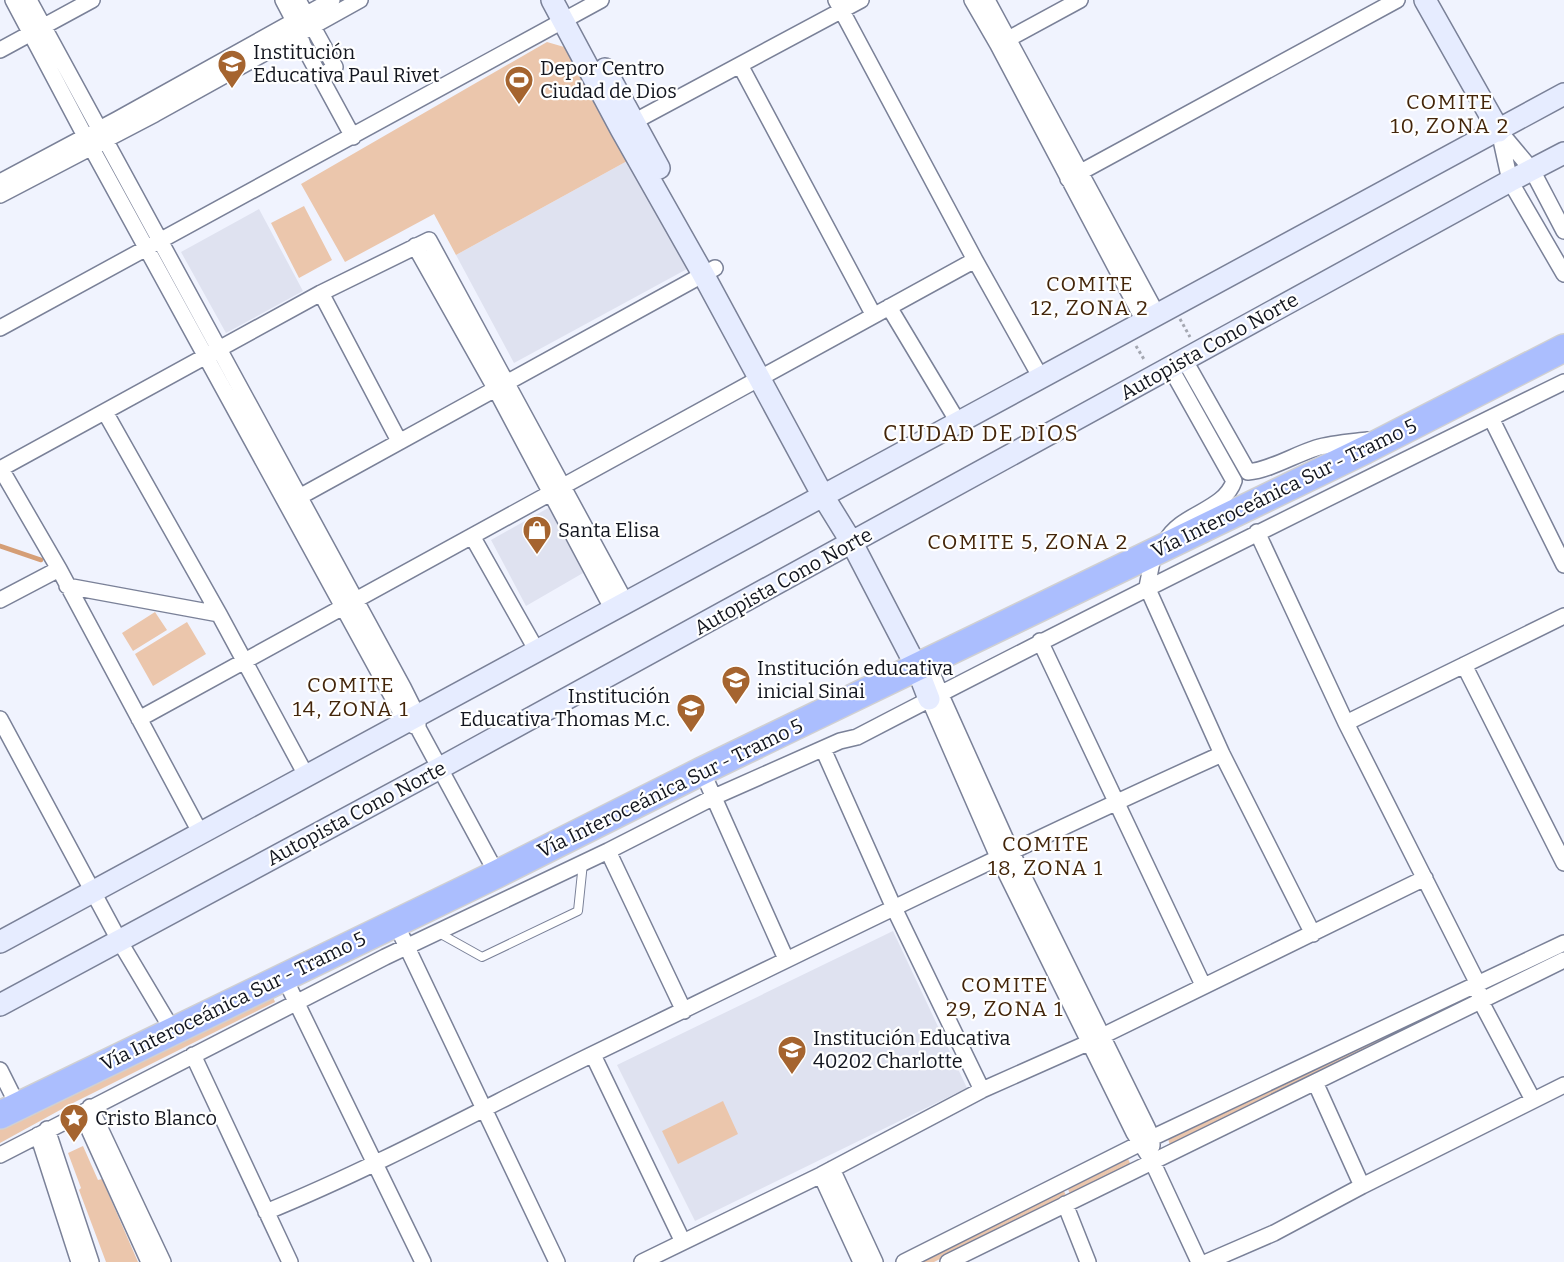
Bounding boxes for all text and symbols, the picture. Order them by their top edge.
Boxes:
place label: Institución Educativa Paul Rivet [253,40,439,87]
school or university icon: Institución Educativa Paul Rivet [216,48,248,90]
place label: Depor Centro Ciudad de Dios [540,56,677,103]
sports icon: Depor Centro Ciudad de Dios [503,64,535,106]
district label: COMITE 10, ZONA 2 [1390,89,1510,139]
district label: COMITE 12, ZONA 2 [1031,271,1149,321]
street label: Autopista Cono Norte [1116,287,1302,405]
street label: Vía Interoceánica Sur - Tramo 5 [1147,413,1421,563]
district label: CIUDAD DE DIOS [883,420,1079,447]
shop icon: Santa Elisa [521,514,553,556]
place label: Santa Elisa [558,518,660,542]
street label: Autopista Cono Norte [690,522,876,640]
district label: COMITE 5, ZONA 2 [927,529,1129,555]
place label: Institución educativa inicial Sinai [757,656,953,703]
school or university icon: Institución educativa inicial Sinai [720,664,752,706]
district label: COMITE 14, ZONA 1 [293,672,409,722]
place label: Institución Educativa Thomas M.c. [460,684,670,731]
school or university icon: Institución Educativa Thomas M.c. [675,692,707,734]
street label: Vía Interoceánica Sur - Tramo 5 [533,713,807,863]
street label: Autopista Cono Norte [262,756,450,870]
district label: COMITE 18, ZONA 1 [988,831,1104,881]
street label: Vía Interoceánica Sur - Tramo 5 [96,926,370,1076]
district label: COMITE 29, ZONA 1 [946,972,1064,1022]
place label: Institución Educativa 40202 Charlotte [813,1026,1010,1073]
school or university icon: Institución Educativa 40202 Charlotte [776,1034,808,1076]
place icon: Cristo Blanco [58,1102,90,1144]
place label: Cristo Blanco [95,1106,217,1130]

